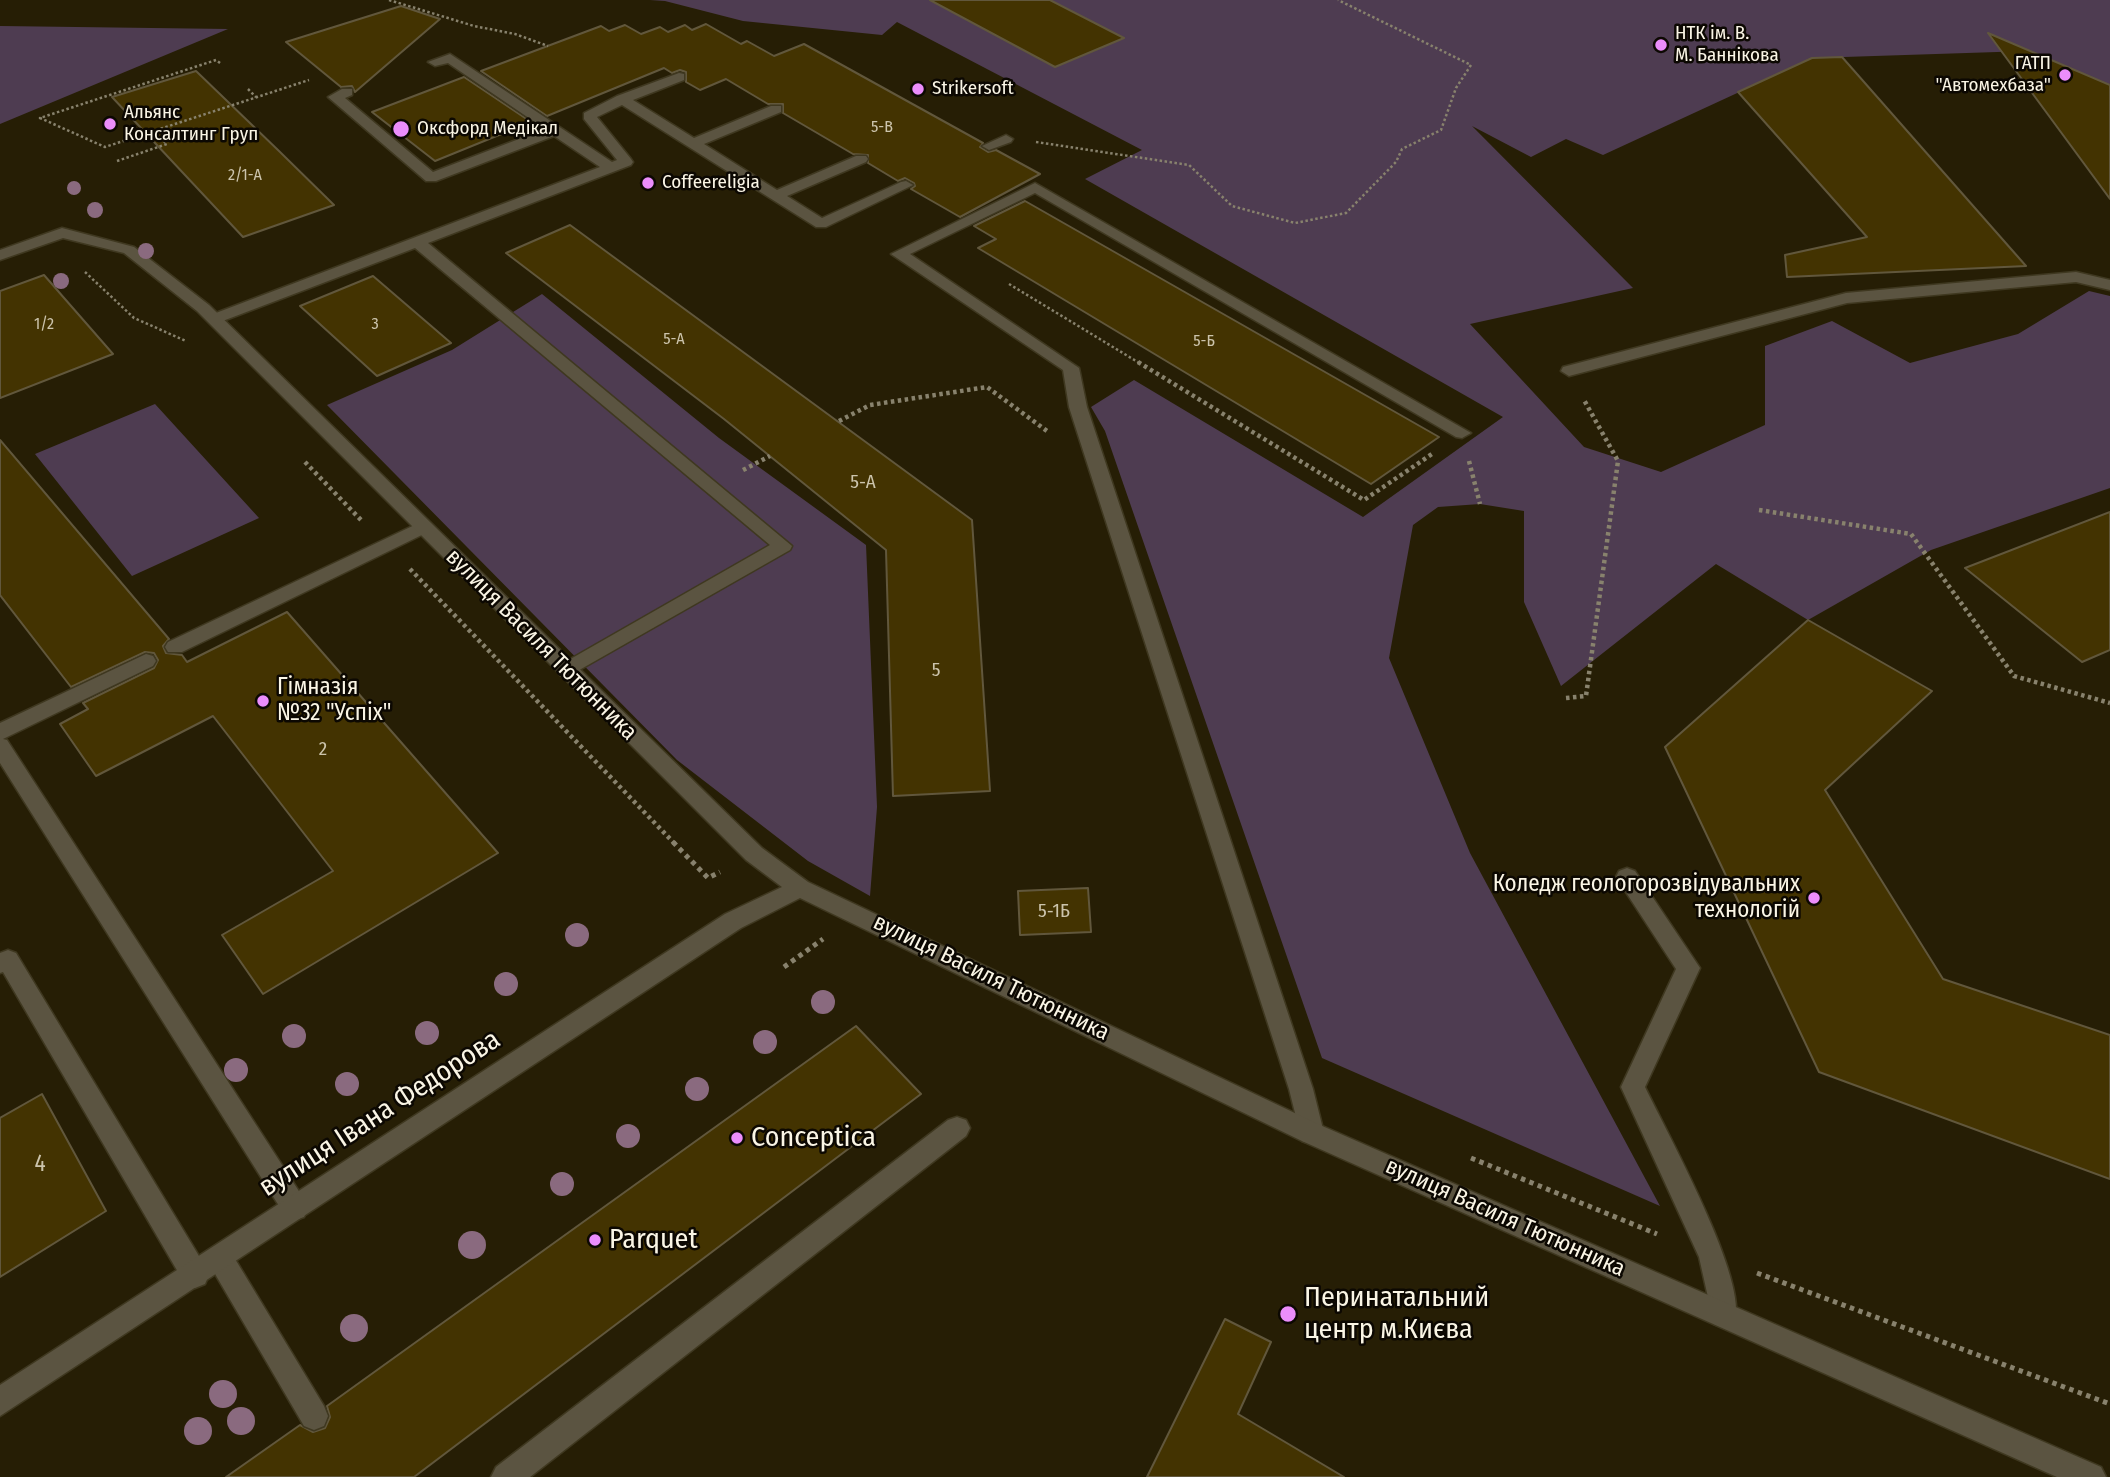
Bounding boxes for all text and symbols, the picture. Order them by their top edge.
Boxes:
place label: НТК ім. В. М. Баннікова [1675,23,1779,67]
marker: НТК ім. В. М. Баннікова [1653,37,1669,53]
place label: ГАТП "Автомехбаза" [1935,53,2051,97]
marker: ГАТП "Автомехбаза" [2057,67,2073,83]
place label: Strikersoft [932,78,1014,100]
marker: Strikersoft [910,81,926,97]
place label: Альянс Консалтинг Груп [124,102,258,146]
marker: Альянс Консалтинг Груп [102,116,118,132]
place label: Оксфорд Медікал [417,118,558,140]
house number: 5-В [871,118,893,138]
marker: Оксфорд Медікал [391,119,411,139]
house number: 2/1-А [228,166,262,186]
place label: Coffeereligia [662,172,760,194]
marker: Coffeereligia [640,175,656,191]
house number: 1/2 [34,315,54,335]
house number: 3 [371,315,379,335]
house number: 5-А [663,330,685,350]
house number: 5-Б [1193,332,1215,352]
house number: 5-А [850,472,876,494]
street label: вулиця Василя Тютюнника [440,544,642,746]
house number: 5 [932,660,940,682]
place label: Гімназія №32 "Успіх" [277,674,391,728]
marker: Гімназія №32 "Успіх" [255,693,271,709]
house number: 2 [319,739,327,761]
place label: Коледж геологорозвідувальних технологій [1493,871,1800,925]
marker: Коледж геологорозвідувальних технологій [1806,890,1822,906]
house number: 5-1Б [1038,901,1070,923]
street label: вулиця Василя Тютюнника [869,909,1113,1047]
street label: вулиця Івана Федорова [253,1023,507,1205]
place label: Conceptica [751,1121,876,1155]
marker: Conceptica [729,1130,745,1146]
house number: 4 [34,1151,46,1179]
street label: вулиця Василя Тютюнника [1381,1153,1629,1283]
place label: Parquet [609,1223,698,1257]
marker: Parquet [587,1232,603,1248]
place label: Перинатальний центр м.Києва [1304,1281,1489,1347]
marker: Перинатальний центр м.Києва [1278,1304,1298,1324]

